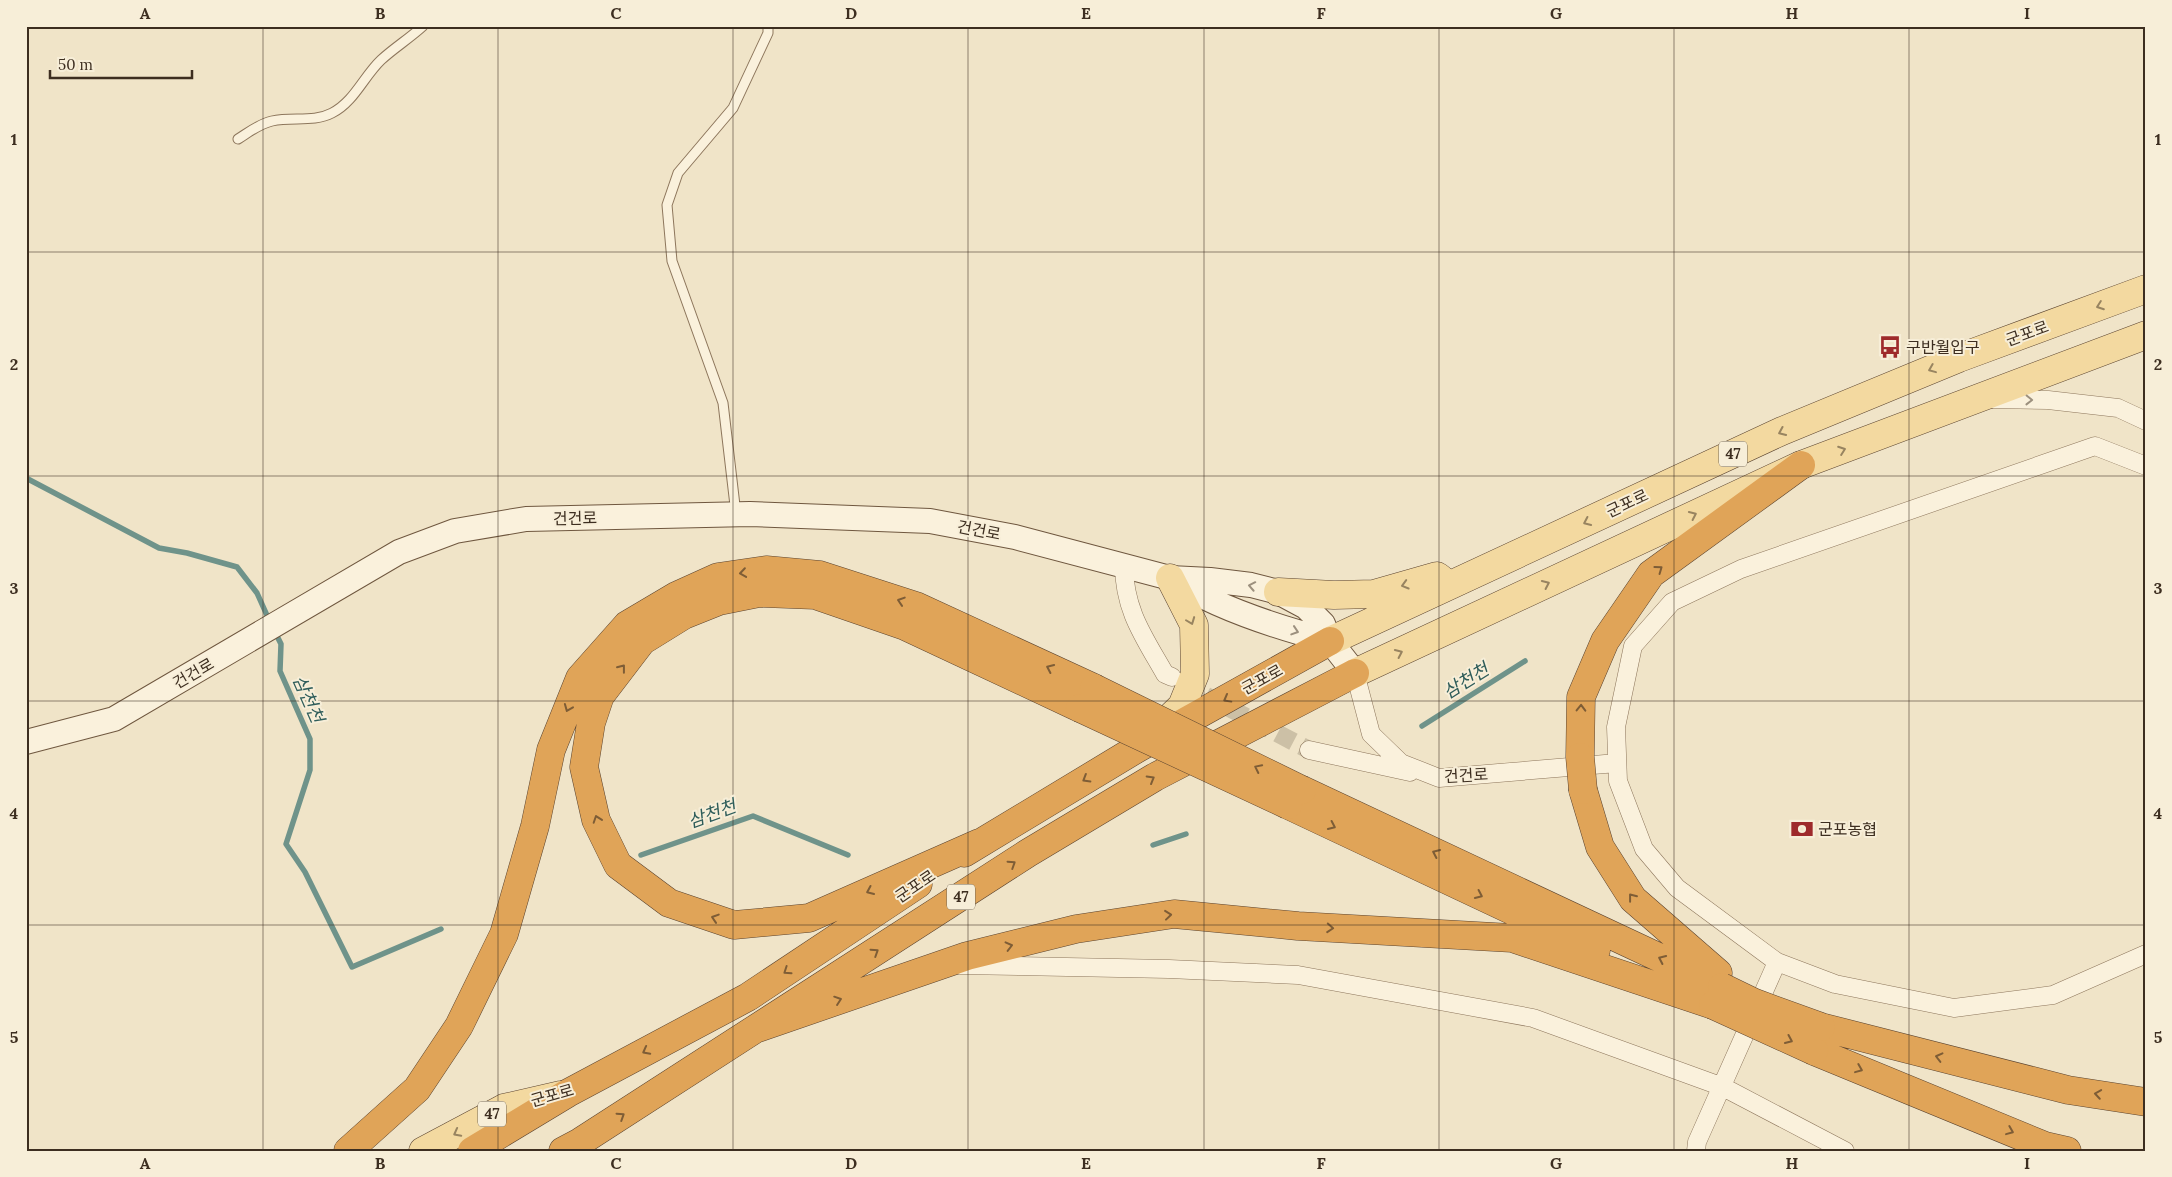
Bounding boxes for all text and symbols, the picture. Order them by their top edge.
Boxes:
text: A [140,3,151,23]
text: B [375,3,386,23]
text: C [610,3,622,23]
text: D [845,3,857,23]
text: E [1081,3,1091,23]
text: F [1316,3,1326,23]
text: G [1550,3,1562,23]
text: H [1786,3,1799,23]
text: I [2024,3,2030,23]
scale bar [50,48,192,80]
text: 50 m [58,55,93,74]
text: 1 [11,129,17,149]
text: 1 [2155,129,2161,149]
one-way arrow [2096,300,2105,310]
street label: 군포로 [2003,316,2051,350]
bus stop icon: 구반월입구 [1877,334,1903,360]
place label: 구반월입구 [1906,337,1980,357]
text: 2 [10,354,18,374]
text: 2 [2154,354,2162,374]
one-way arrow [1928,363,1937,374]
one-way arrow [2025,395,2033,405]
one-way arrow [1778,425,1787,436]
road number: 47 [1719,442,1747,466]
one-way arrow [1837,446,1846,456]
street label: 군포로 [1603,484,1651,521]
street label: 건건로 [553,508,598,528]
one-way arrow [1688,511,1697,522]
street label: 건건로 [955,516,1003,544]
one-way arrow [1583,516,1592,526]
one-way arrow [1653,566,1663,575]
one-way arrow [739,567,747,578]
text: 3 [10,578,19,598]
text: 3 [2154,578,2163,598]
one-way arrow [1402,579,1410,589]
one-way arrow [1541,580,1550,590]
one-way arrow [1247,581,1256,591]
one-way arrow [898,597,906,607]
one-way arrow [1185,617,1195,625]
one-way arrow [1290,626,1298,636]
one-way arrow [1394,649,1403,659]
street label: 건건로 [169,653,217,693]
water label: 삼천천 [1439,656,1495,703]
street label: 군포로 [1238,659,1286,698]
one-way arrow [1046,663,1055,674]
one-way arrow [616,665,624,674]
water label: 삼천천 [288,671,330,728]
one-way arrow [1223,692,1232,702]
one-way arrow [563,703,574,712]
one-way arrow [1576,704,1586,712]
one-way arrow [1254,764,1263,774]
street label: 건건로 [1443,764,1489,786]
one-way arrow [1082,773,1091,783]
one-way arrow [1145,776,1154,786]
water label: 삼천천 [685,793,741,833]
text: 4 [10,803,19,823]
text: 4 [2154,803,2163,823]
one-way arrow [593,815,603,824]
bank icon: 군포농협 [1789,816,1815,842]
one-way arrow [1327,819,1336,830]
place label: 군포농협 [1818,819,1877,839]
one-way arrow [1432,848,1441,859]
one-way arrow [1006,860,1015,870]
street label: 군포로 [891,865,939,907]
one-way arrow [866,884,875,895]
road number: 47 [947,884,975,910]
one-way arrow [1474,889,1483,899]
one-way arrow [1629,893,1638,902]
one-way arrow [1165,910,1173,921]
one-way arrow [711,914,719,924]
one-way arrow [1326,923,1334,934]
one-way arrow [1005,941,1014,952]
one-way arrow [870,949,879,958]
one-way arrow [1658,954,1667,965]
one-way arrow [783,965,793,974]
one-way arrow [833,996,841,1006]
text: 5 [10,1027,19,1047]
text: 5 [2154,1027,2163,1047]
one-way arrow [1784,1033,1793,1044]
one-way arrow [642,1045,651,1055]
one-way arrow [1935,1052,1944,1063]
one-way arrow [1854,1063,1863,1074]
street label: 군포로 [528,1079,576,1111]
one-way arrow [2093,1090,2102,1100]
road number: 47 [478,1102,506,1126]
one-way arrow [616,1113,625,1122]
one-way arrow [2005,1125,2014,1135]
one-way arrow [453,1127,462,1137]
text: A [140,1153,151,1173]
text: B [375,1153,386,1173]
text: C [610,1153,622,1173]
text: D [845,1153,857,1173]
text: E [1081,1153,1091,1173]
text: F [1316,1153,1326,1173]
text: G [1550,1153,1562,1173]
text: H [1786,1153,1799,1173]
text: I [2024,1153,2030,1173]

